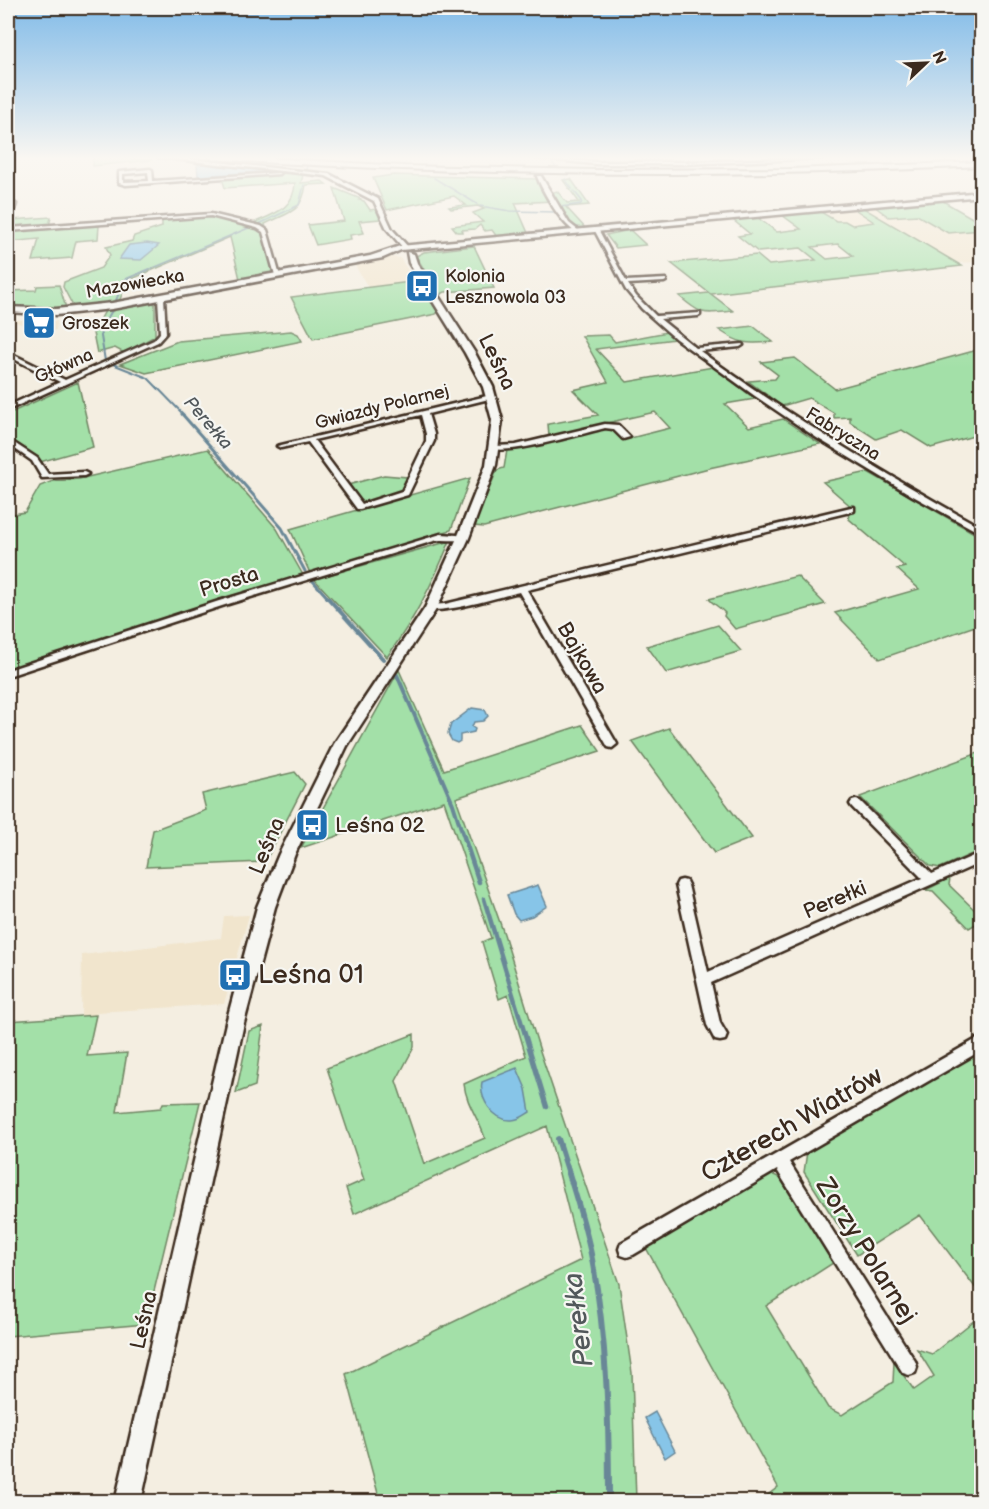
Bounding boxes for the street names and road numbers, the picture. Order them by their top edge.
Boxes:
street label: Mazowiecka [84,265,186,303]
street label: Leśna [473,330,521,394]
street label: Główna [32,344,96,388]
street label: Gwiazdy Polarnej [313,380,451,434]
street label: Fabryczna [802,403,884,465]
street label: Prosta [196,561,262,603]
street label: Bajkowa [551,618,613,698]
street label: Leśna [244,814,290,878]
street label: Perełki [800,876,870,924]
street label: Czterech Wiatrów [696,1060,889,1189]
street label: Zorzy Polarnej [808,1171,923,1330]
street label: Leśna [125,1288,163,1352]

